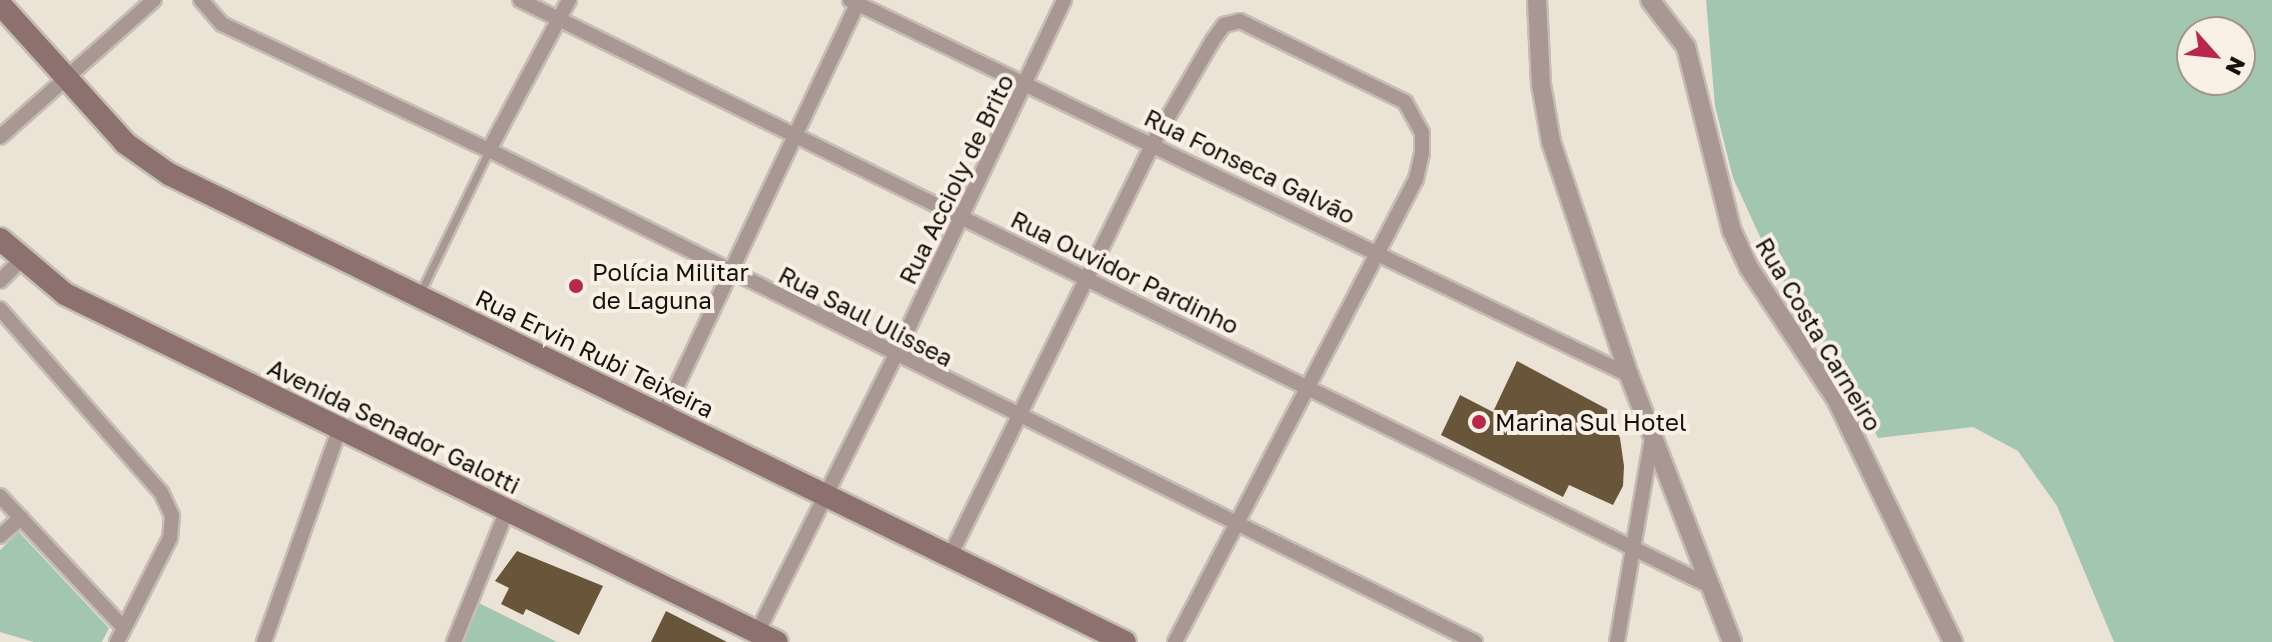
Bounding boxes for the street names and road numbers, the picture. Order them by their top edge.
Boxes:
street label: Rua Accioly de Brito [893,69,1019,289]
street label: Rua Fonseca Galvão [1140,102,1360,230]
street label: Rua Ouvidor Pardinho [1006,204,1244,340]
street label: Rua Costa Carneiro [1750,232,1888,436]
street label: Rua Saul Ulissea [774,260,958,372]
street label: Rua Ervin Rubi Teixeira [471,283,719,423]
street label: Avenida Senador Galotti [263,352,525,500]

